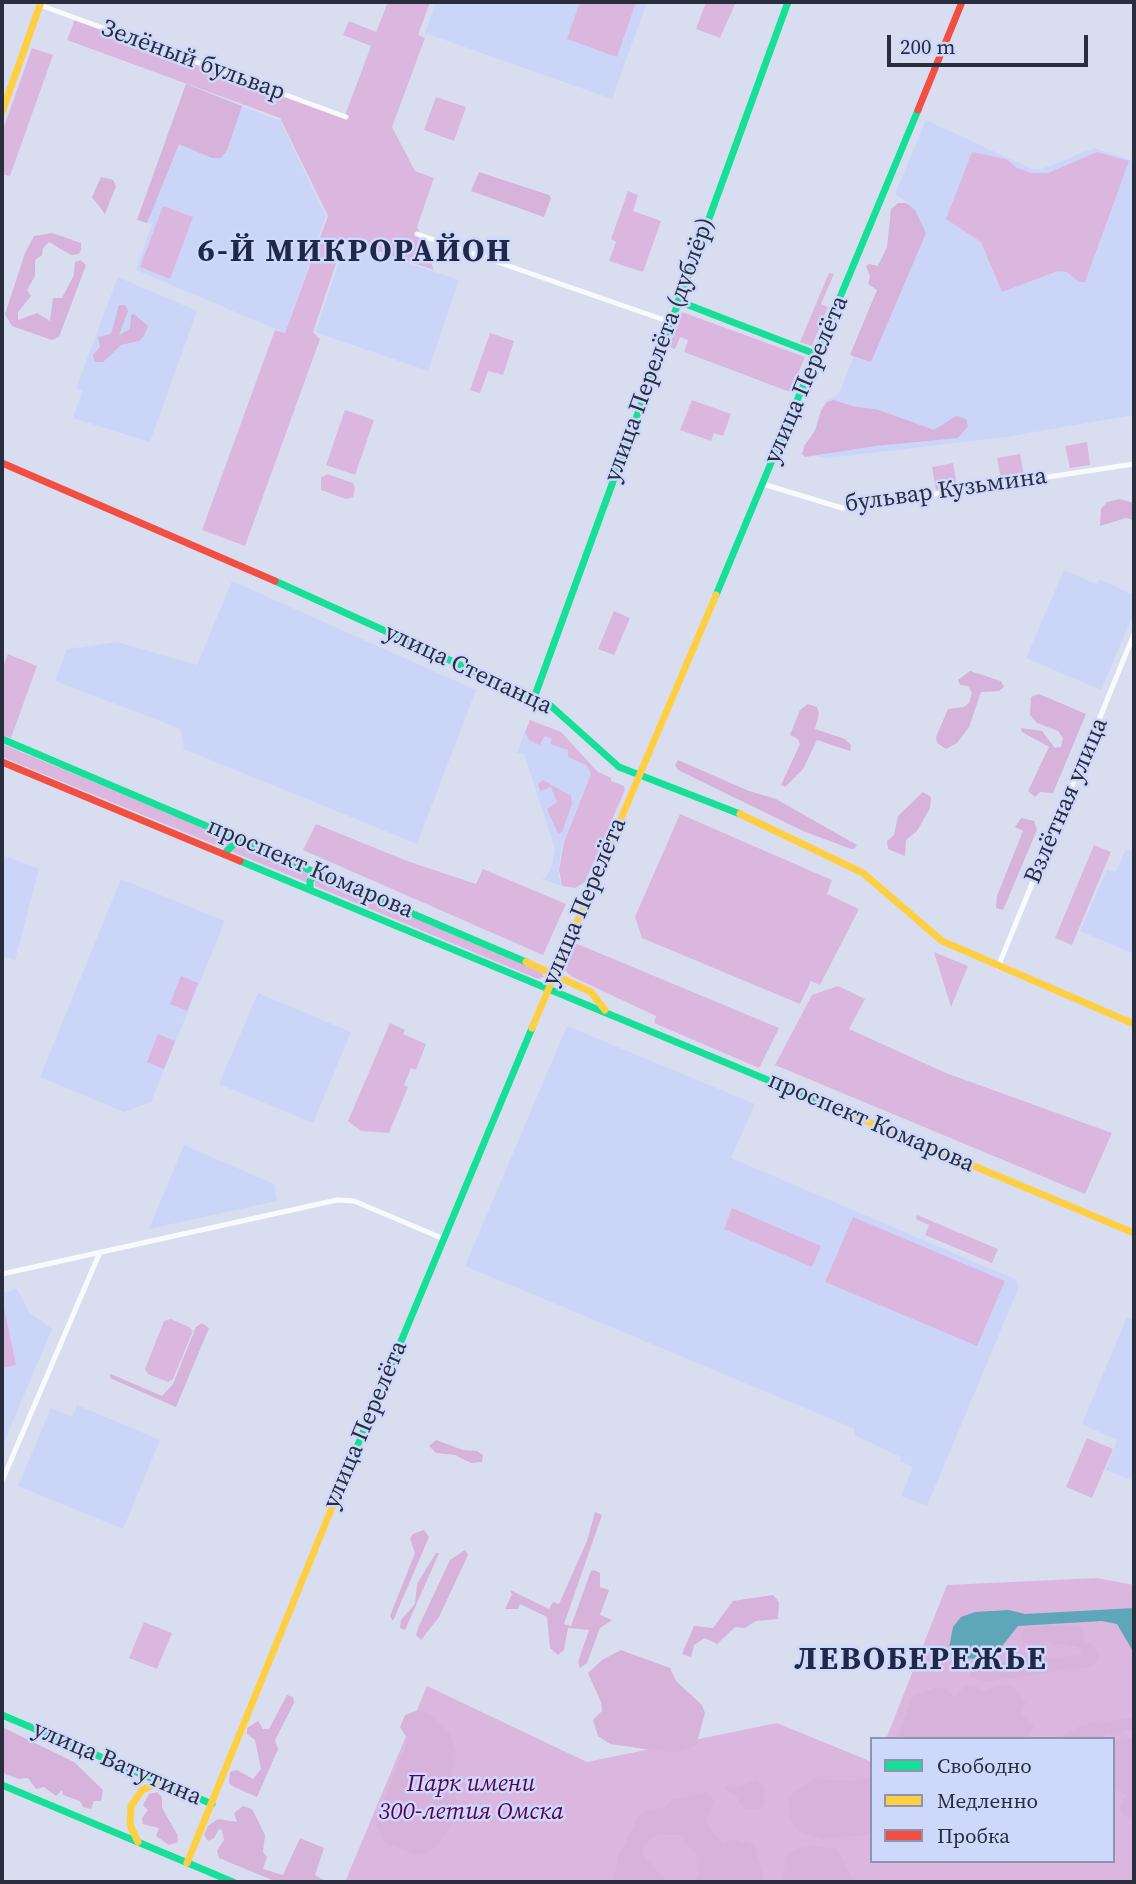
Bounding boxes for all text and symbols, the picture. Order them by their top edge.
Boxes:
street label: Зелёный бульвар [97,14,289,108]
scale bar [891,21,1092,65]
text: 200 m [900,32,955,61]
street label: улица Перелёта (дублёр) [599,214,721,486]
district label: 6-Й МИКРОРАЙОН [199,234,511,272]
street label: улица Перелёта [759,292,855,468]
street label: бульвар Кузьмина [843,463,1049,519]
street label: улица Степанца [380,619,556,721]
street label: Взлётная улица [1019,714,1115,888]
street label: проспект Комарова [202,812,418,926]
street label: улица Перелёта [537,814,633,990]
street label: проспект Комарова [763,1066,979,1180]
street label: улица Перелёта [318,1337,414,1513]
district label: ЛЕВОБЕРЕЖЬЕ [796,1642,1046,1680]
street label: улица Ватутина [28,1715,206,1813]
legend [870,1737,1115,1863]
text: Свободно [937,1751,1032,1780]
park label: Парк имени 300-летия Омска [378,1771,564,1827]
text: Медленно [937,1786,1038,1815]
text: Пробка [937,1821,1010,1850]

